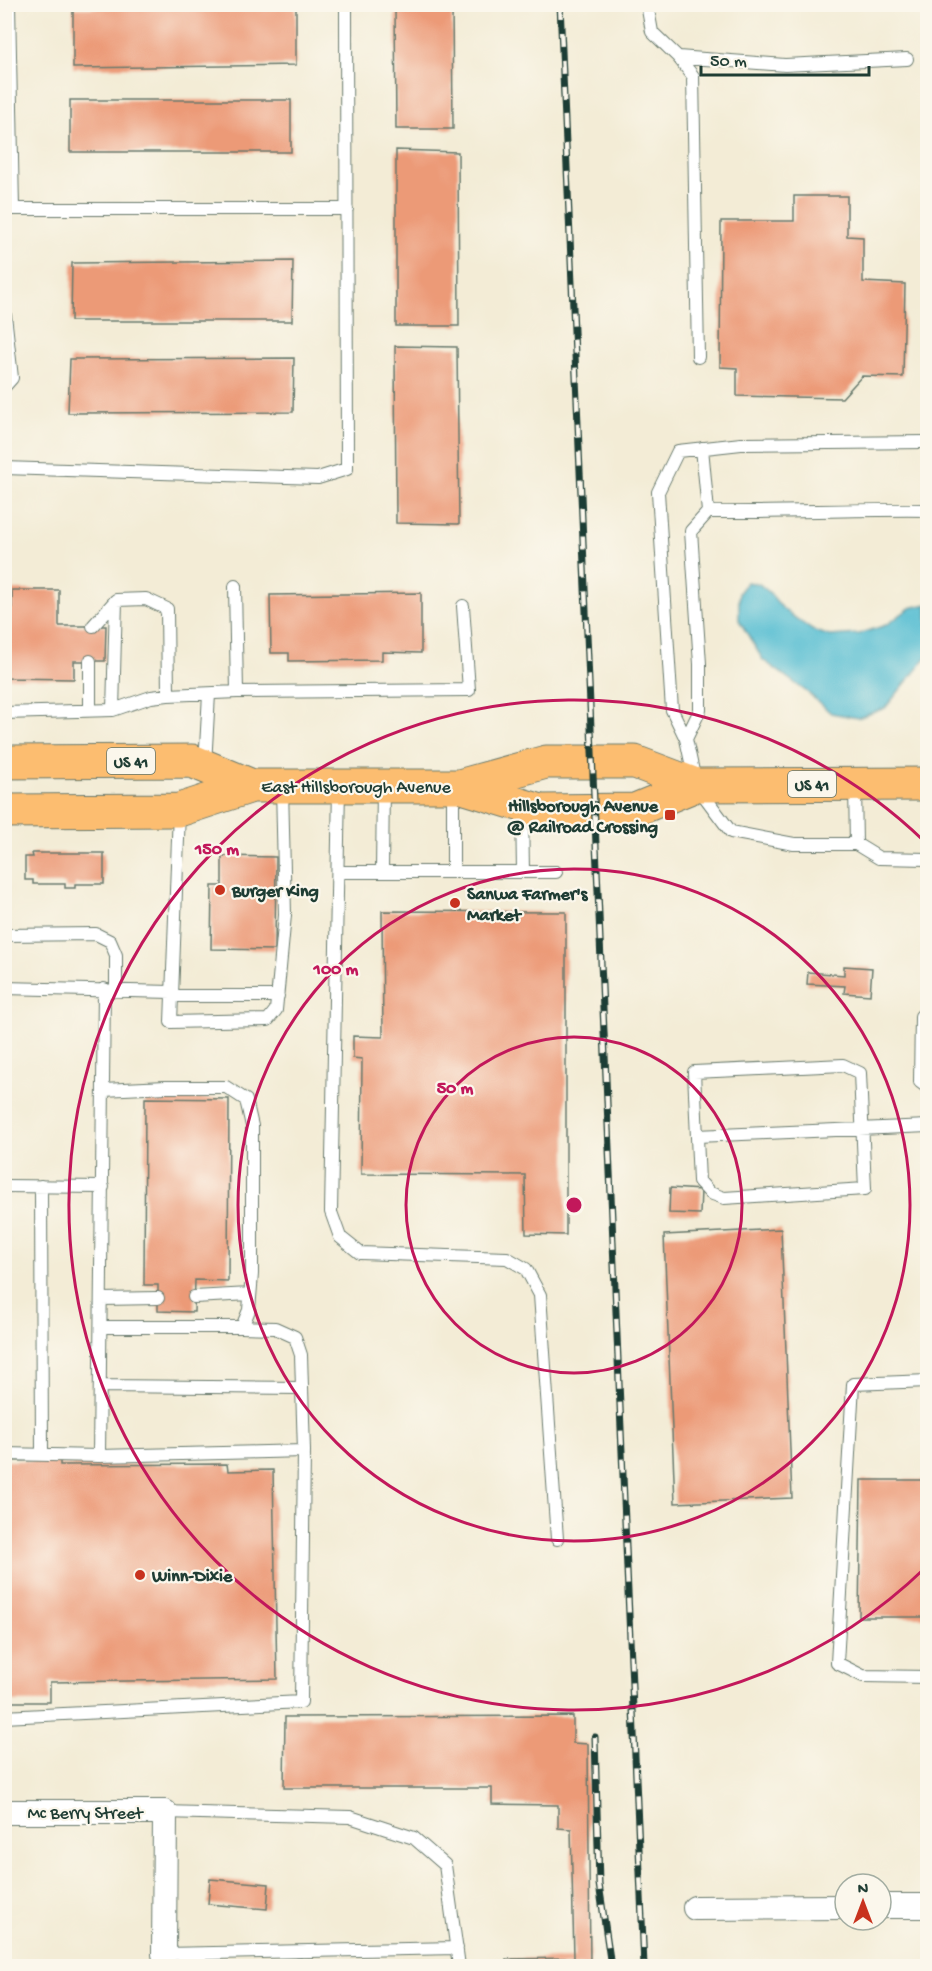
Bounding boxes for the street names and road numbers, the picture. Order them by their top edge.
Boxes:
road number: US 41 [107,748,155,774]
road number: US 41 [788,771,836,797]
street label: East Hillsborough Avenue [261,778,451,799]
street label: Mc Berry Street [27,1804,144,1825]

